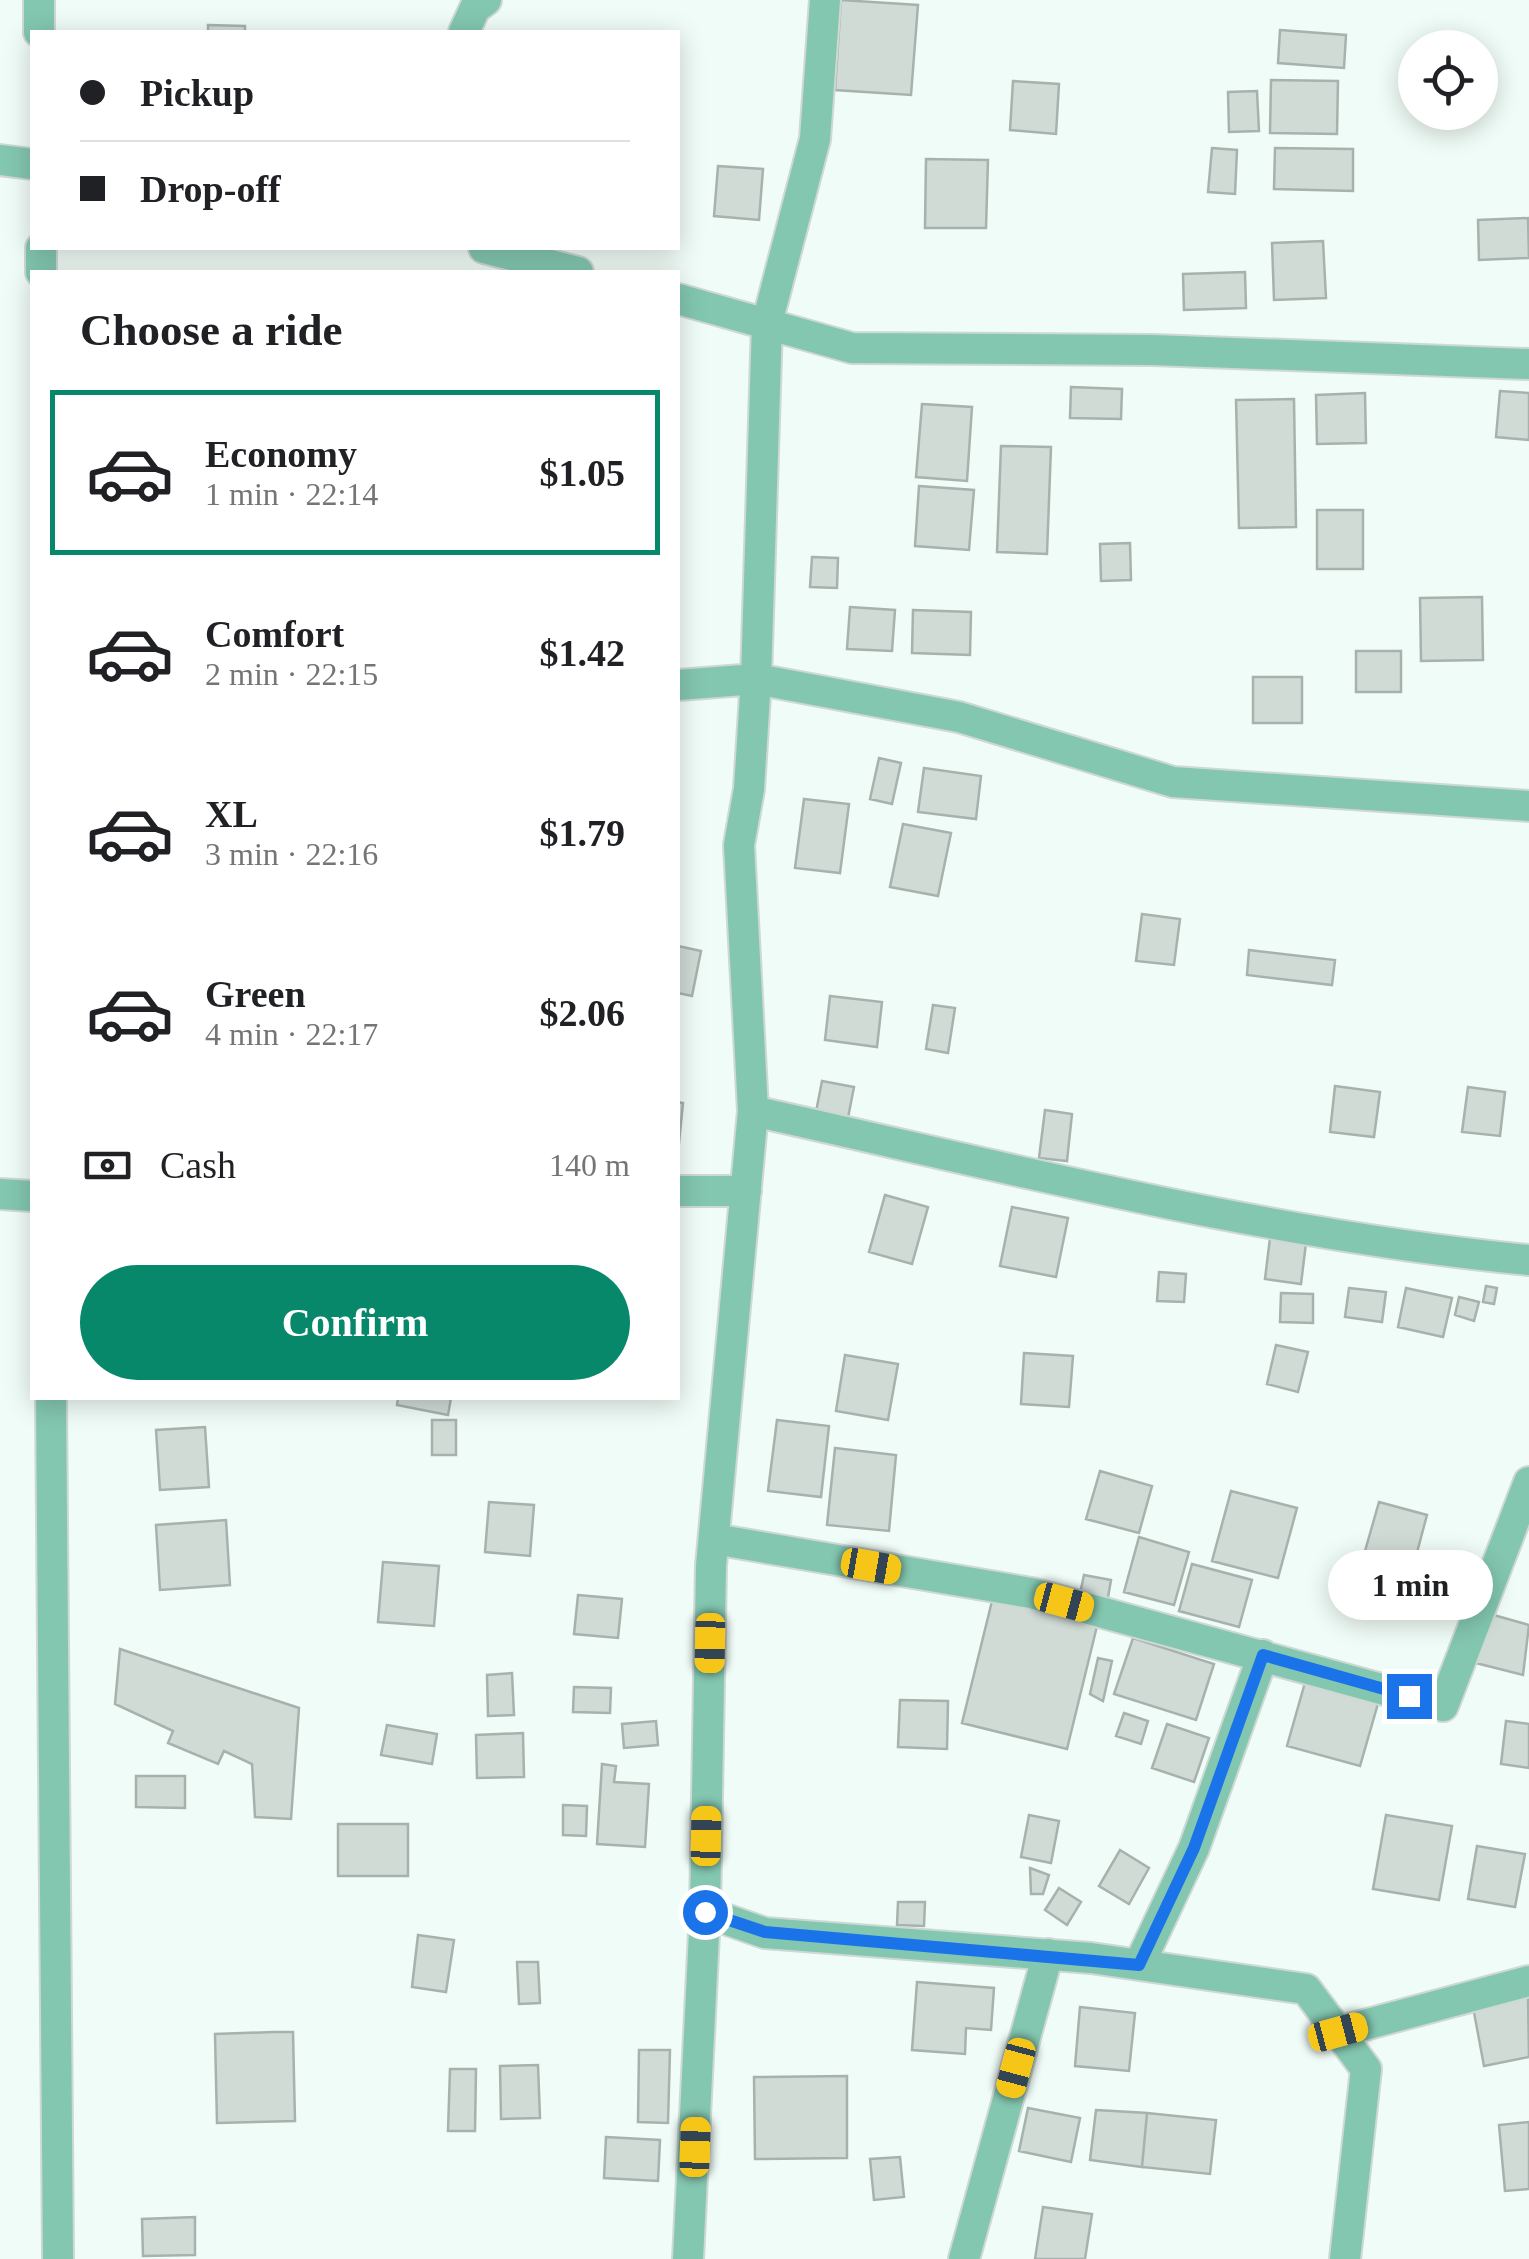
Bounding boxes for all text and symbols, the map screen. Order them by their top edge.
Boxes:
map controls [1398,30,1498,130]
button: locate [1398,30,1498,130]
text: Pickup [140,72,254,114]
text: Drop-off [140,168,281,210]
text: Choose a ride [80,305,343,355]
icon: car [85,428,175,518]
text: Economy [205,433,357,475]
text: $1.05 [540,452,625,494]
text: 1 min · 22:14 [205,476,378,512]
icon: car [85,608,175,698]
text: Comfort [205,613,344,655]
text: $1.42 [540,632,625,674]
text: 2 min · 22:15 [205,656,378,692]
icon: car [85,788,175,878]
text: XL [205,793,258,835]
text: $1.79 [540,812,625,854]
text: 3 min · 22:16 [205,836,378,872]
icon: car [85,968,175,1058]
text: Green [205,973,306,1015]
text: $2.06 [540,992,625,1034]
text: 4 min · 22:17 [205,1016,378,1052]
icon: cash [80,1138,135,1193]
text: Cash [160,1144,236,1186]
text: 140 m [549,1147,630,1183]
button: Confirm [80,1265,630,1380]
car [839,1546,903,1586]
callout: 1 min [1326,1551,1492,1621]
text: 1 min [1372,1567,1449,1603]
car [1031,1580,1097,1624]
car [694,1613,726,1673]
route end [1387,1674,1432,1719]
car [690,1806,722,1866]
route start [683,1890,728,1935]
car [1305,2010,1371,2054]
car [994,2035,1038,2101]
car [679,2116,711,2178]

